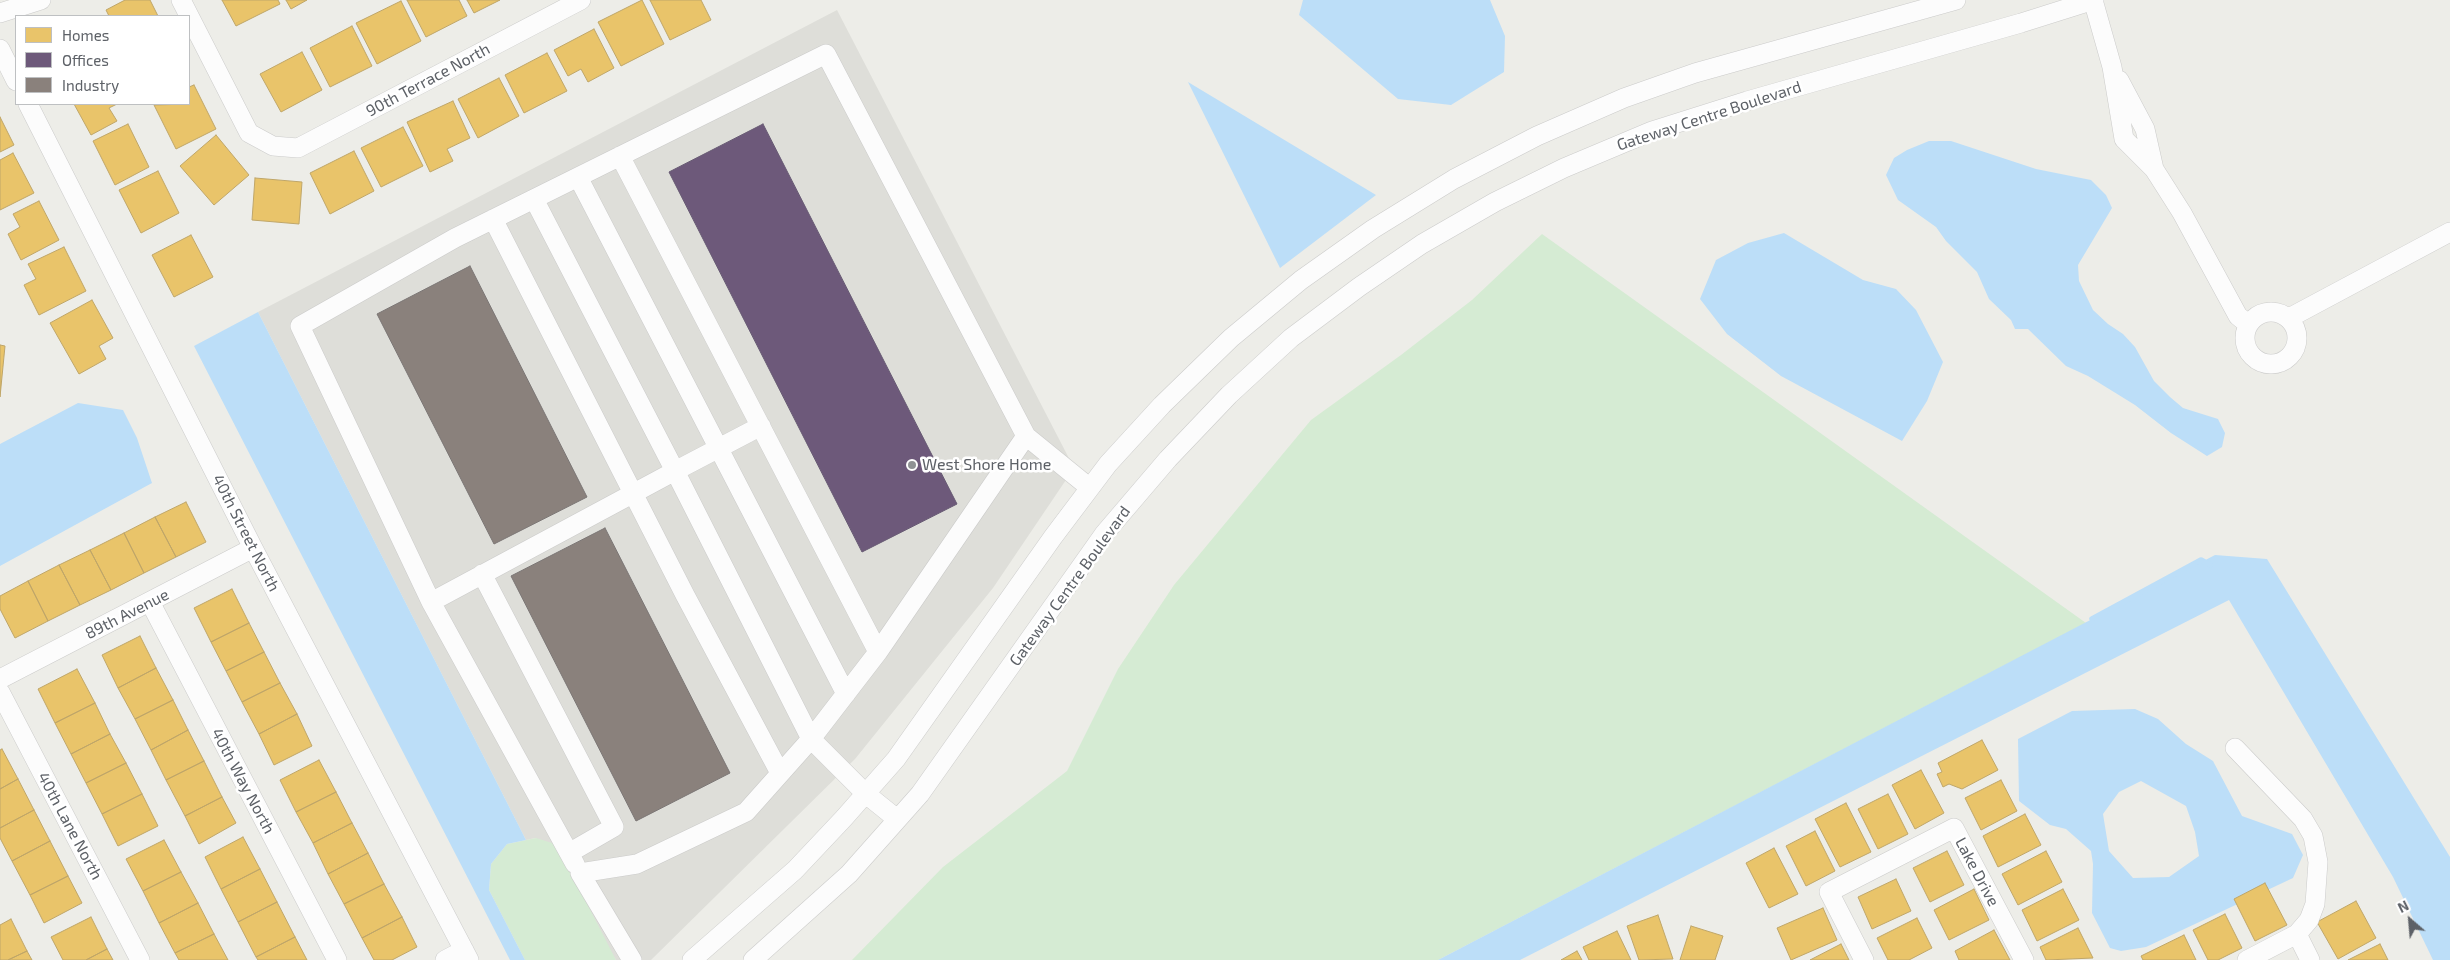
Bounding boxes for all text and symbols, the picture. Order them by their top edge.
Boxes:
legend [15,15,190,105]
text: Homes [62,26,109,44]
street label: 90th Terrace North [363,39,493,121]
text: Offices [62,51,109,69]
text: Industry [62,76,119,94]
street label: Gateway Centre Boulevard [1614,77,1804,155]
place label: West Shore Home [922,455,1051,475]
marker: West Shore Home [906,459,918,471]
street label: 40th Street North [208,471,284,595]
street label: Gateway Centre Boulevard [1006,502,1134,670]
street label: 89th Avenue [82,585,172,643]
street label: 40th Way North [207,725,279,837]
street label: 40th Lane North [34,769,106,883]
street label: Lake Drive [1951,834,2003,910]
north arrow [2385,895,2435,945]
text: N [2395,896,2411,916]

